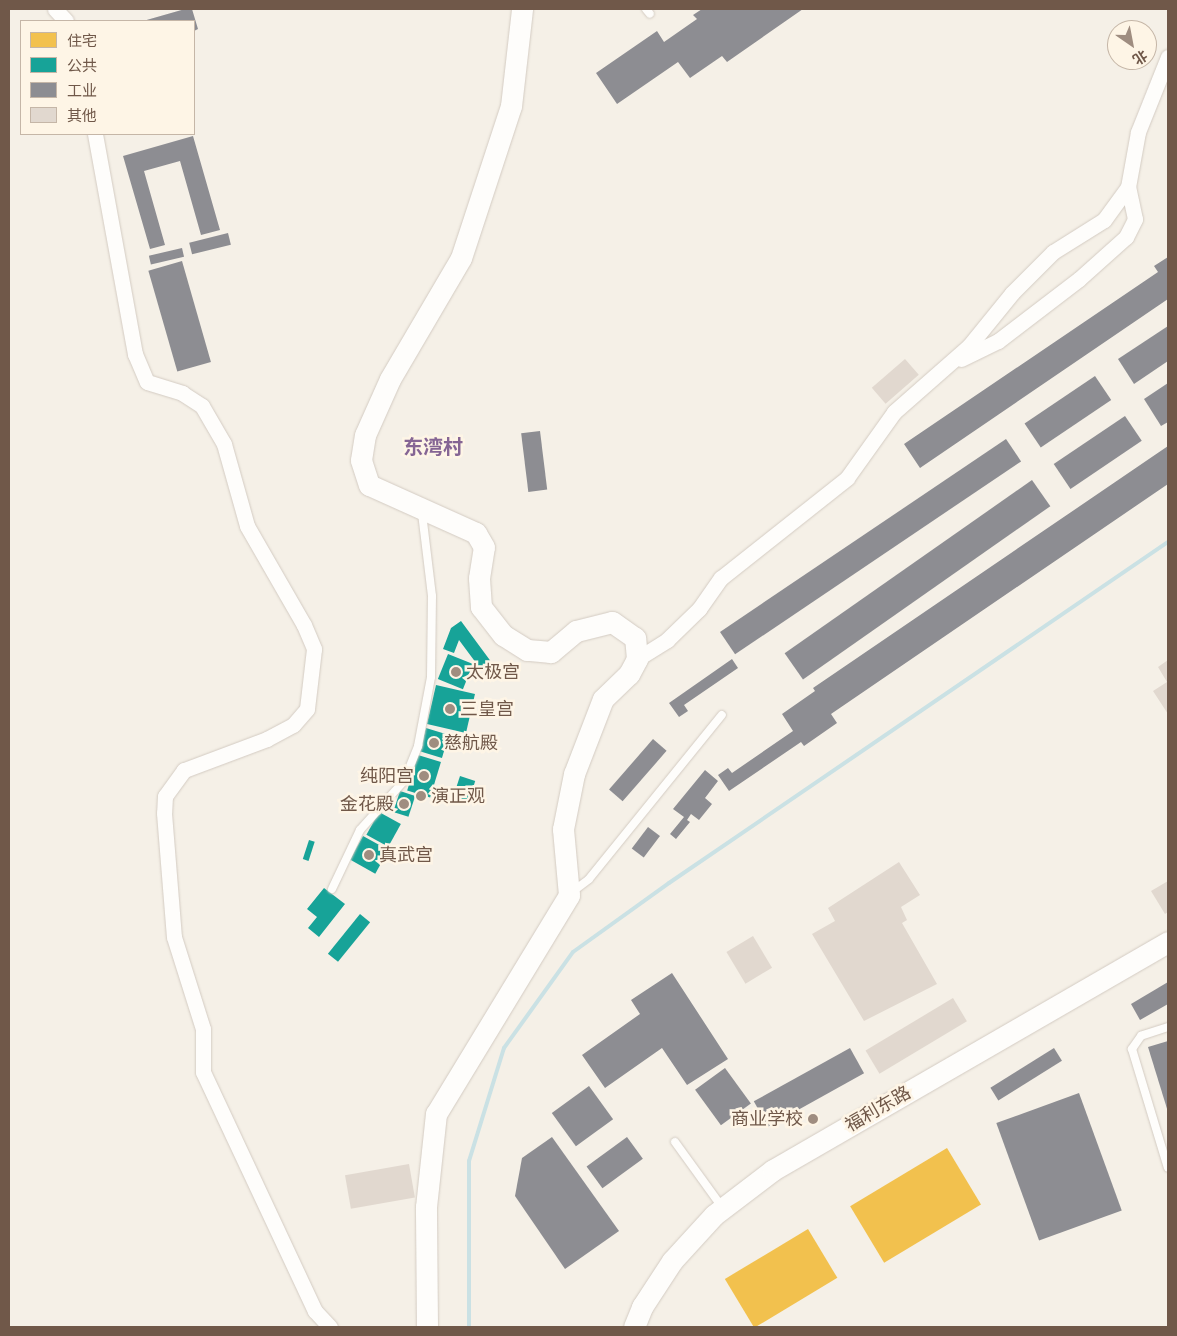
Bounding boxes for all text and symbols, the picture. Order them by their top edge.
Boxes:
legend [20,20,195,135]
north arrow [1107,20,1157,70]
text: 住宅 [67,32,97,50]
text: 北 [1129,46,1150,68]
text: 公共 [67,57,97,75]
text: 工业 [67,82,97,100]
text: 其他 [67,107,97,125]
district label: 东湾村 [403,435,463,459]
place label: 太极宫 [466,661,520,683]
marker: 太极宫 [450,666,462,678]
place label: 三皇宫 [460,698,514,720]
marker: 三皇宫 [444,703,456,715]
place label: 慈航殿 [444,732,498,754]
marker: 慈航殿 [428,737,440,749]
place label: 纯阳宫 [360,765,414,787]
marker: 纯阳宫 [418,770,430,782]
place label: 演正观 [431,785,485,807]
marker: 演正观 [415,790,427,802]
place label: 金花殿 [340,793,394,815]
marker: 金花殿 [398,798,410,810]
place label: 真武宫 [379,844,433,866]
marker: 真武宫 [363,849,375,861]
street label: 福利东路 [841,1082,915,1136]
place label: 商业学校 [731,1108,803,1130]
marker: 商业学校 [807,1113,819,1125]

